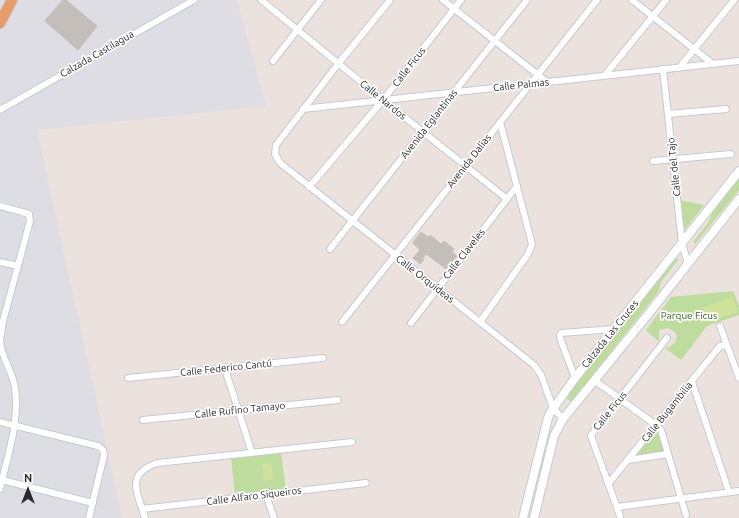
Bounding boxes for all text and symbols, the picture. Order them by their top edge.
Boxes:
street label: Calzada Castilagua [58,28,136,80]
street label: Calle Ficus [390,45,428,89]
street label: Calle Palmas [492,76,550,94]
street label: Calle Nardos [357,78,409,122]
street label: Avenida Eglantinas [398,87,460,161]
street label: Avenida Dalias [444,132,494,190]
street label: Calle del Tajo [665,137,683,197]
street label: Calle Claveles [440,226,488,282]
street label: Calle Orquídeas [393,253,457,305]
street label: Calzada Las Cruces [579,298,641,370]
park label: Parque Ficus [661,310,717,322]
street label: Calle Federico Cantú [180,357,272,379]
street label: Calle Bugambilia [639,379,695,445]
street label: Calle Ficus [591,389,629,433]
street label: Calle Rufino Tamayo [194,399,286,421]
north arrow [8,470,48,510]
text: N [24,472,32,484]
street label: Calle Alfaro Siqueiros [206,484,302,508]

